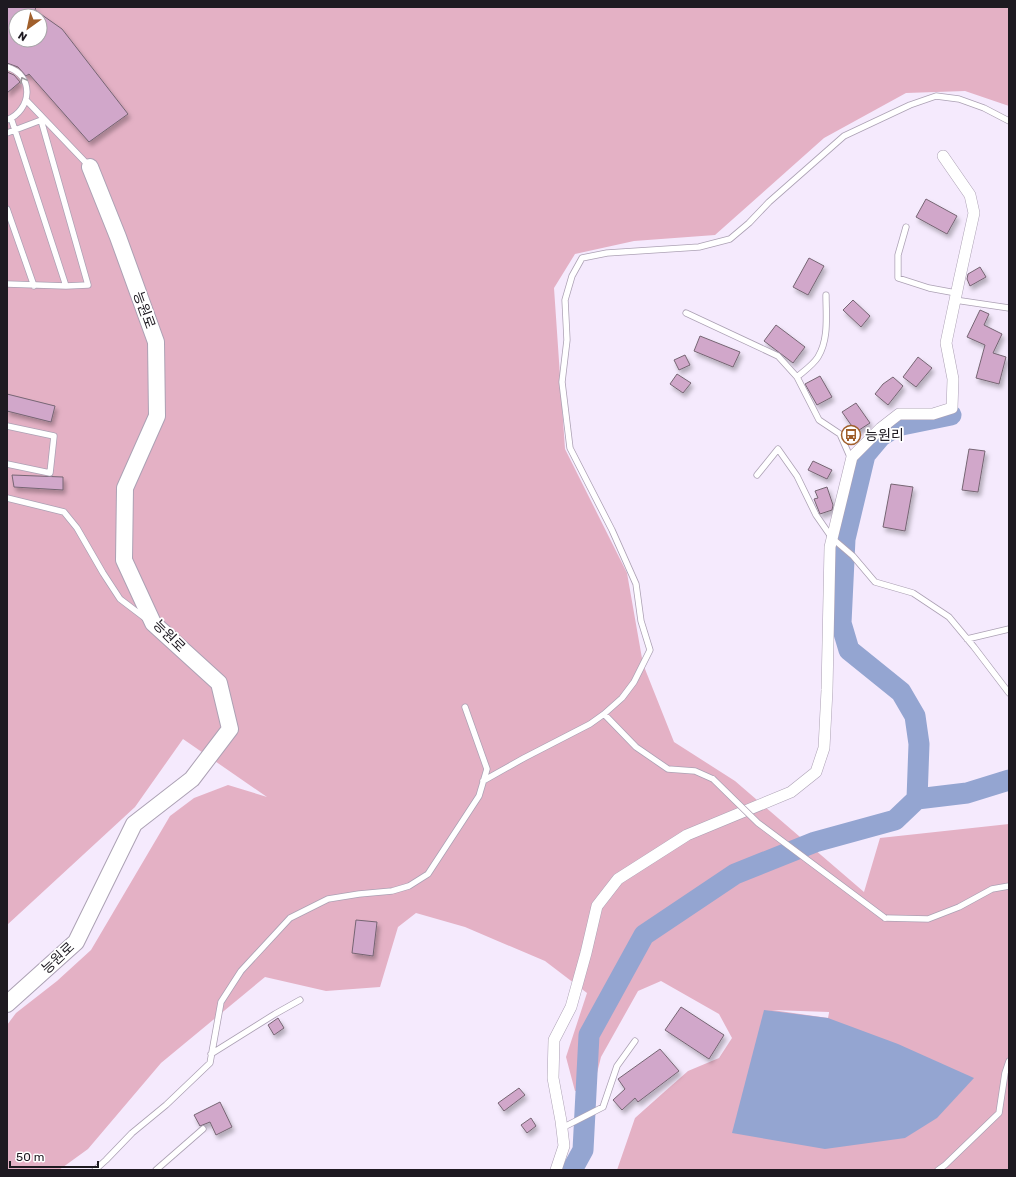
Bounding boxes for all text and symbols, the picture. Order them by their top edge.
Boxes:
north arrow [8,8,48,48]
text: N [16,28,30,44]
one-way arrow [20,77,28,84]
street label: 능원로 [129,289,159,331]
bus stop icon: 능원리 [840,424,862,446]
place label: 능원리 [865,427,904,444]
street label: 능원로 [149,616,189,656]
street label: 능원로 [38,939,78,977]
scale bar [10,1143,98,1169]
text: 50 m [16,1150,44,1164]

